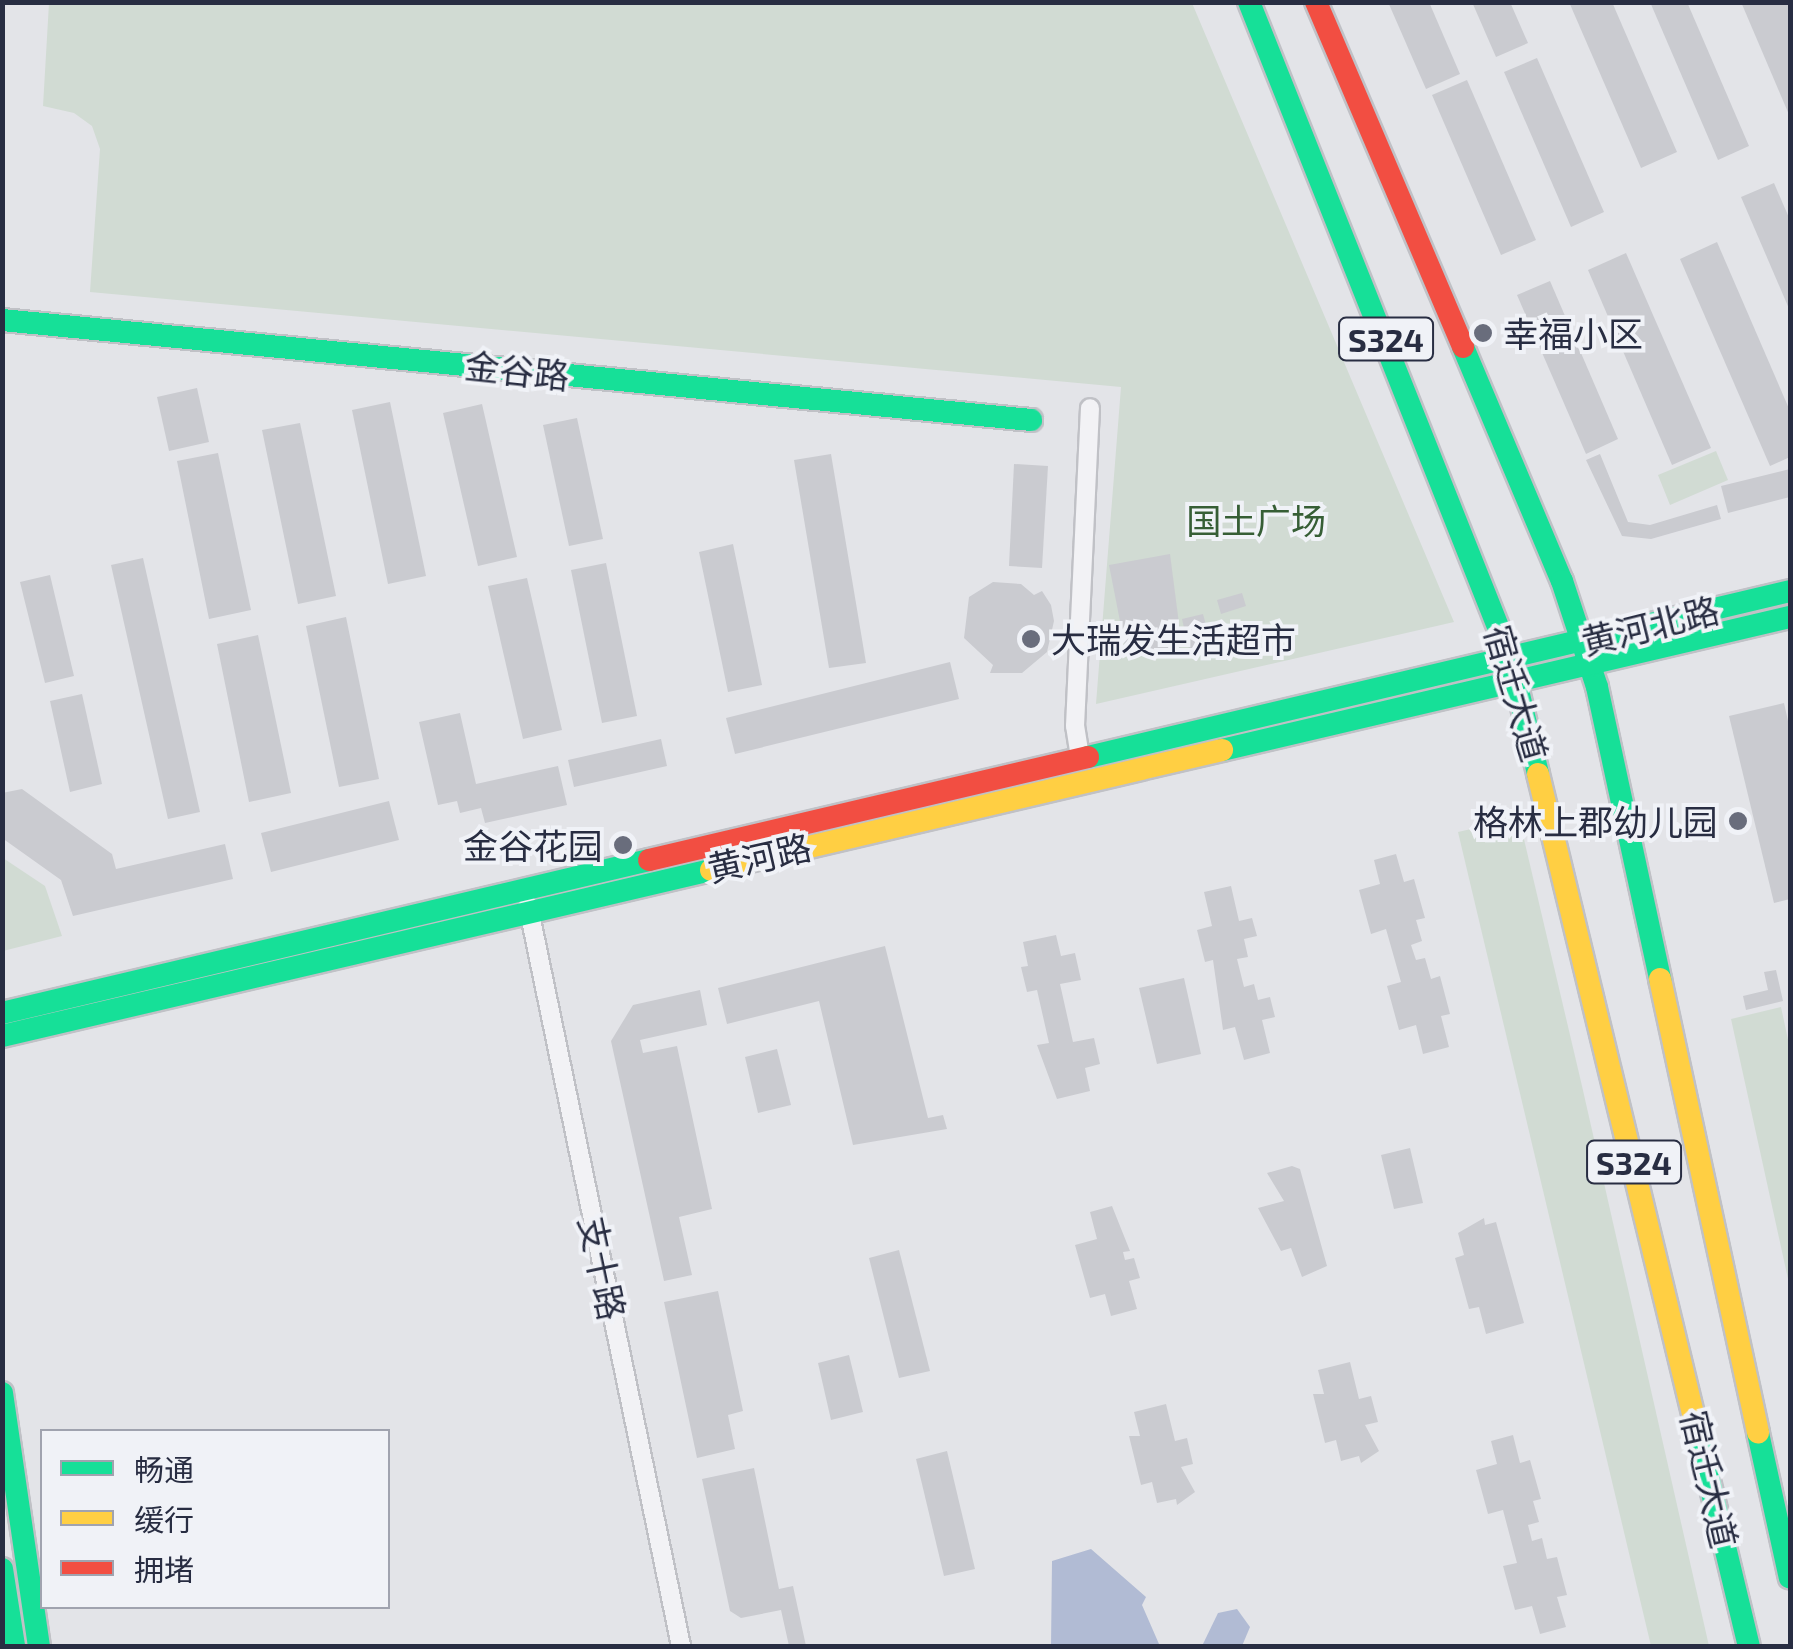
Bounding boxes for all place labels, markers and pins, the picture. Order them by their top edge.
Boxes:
place label: 幸福小区 [1503,312,1643,354]
marker: 幸福小区 [1472,322,1494,344]
place label: 大瑞发生活超市 [1051,618,1296,660]
marker: 大瑞发生活超市 [1020,628,1042,650]
place label: 格林上郡幼儿园 [1473,800,1718,842]
marker: 格林上郡幼儿园 [1727,810,1749,832]
place label: 金谷花园 [463,824,603,866]
marker: 金谷花园 [612,834,634,856]

